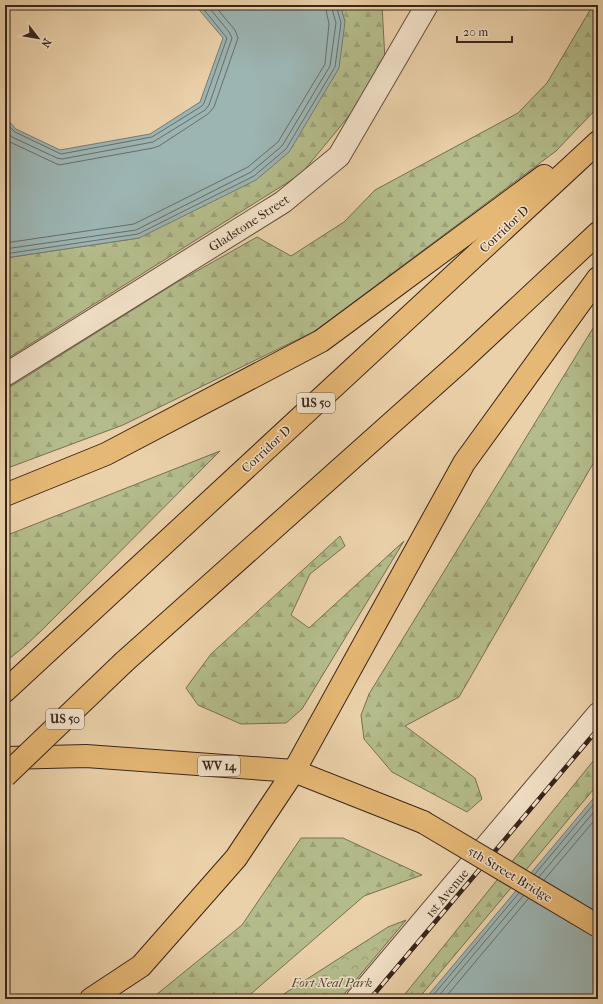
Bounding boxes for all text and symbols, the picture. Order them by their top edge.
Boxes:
north arrow [18,18,58,58]
scale bar [457,18,512,44]
text: 20 m [463,25,488,39]
text: N [38,36,54,50]
street label: Gladstone Street [206,191,292,255]
street label: Corridor D [476,202,532,256]
road number: US 50 [297,393,335,413]
street label: Corridor D [238,422,294,476]
road number: US 50 [46,709,84,729]
road number: WV 14 [198,756,240,776]
street label: 5th Street Bridge [465,843,555,905]
street label: 1st Avenue [422,865,472,920]
park label: Fort Neal Park [291,975,373,990]

